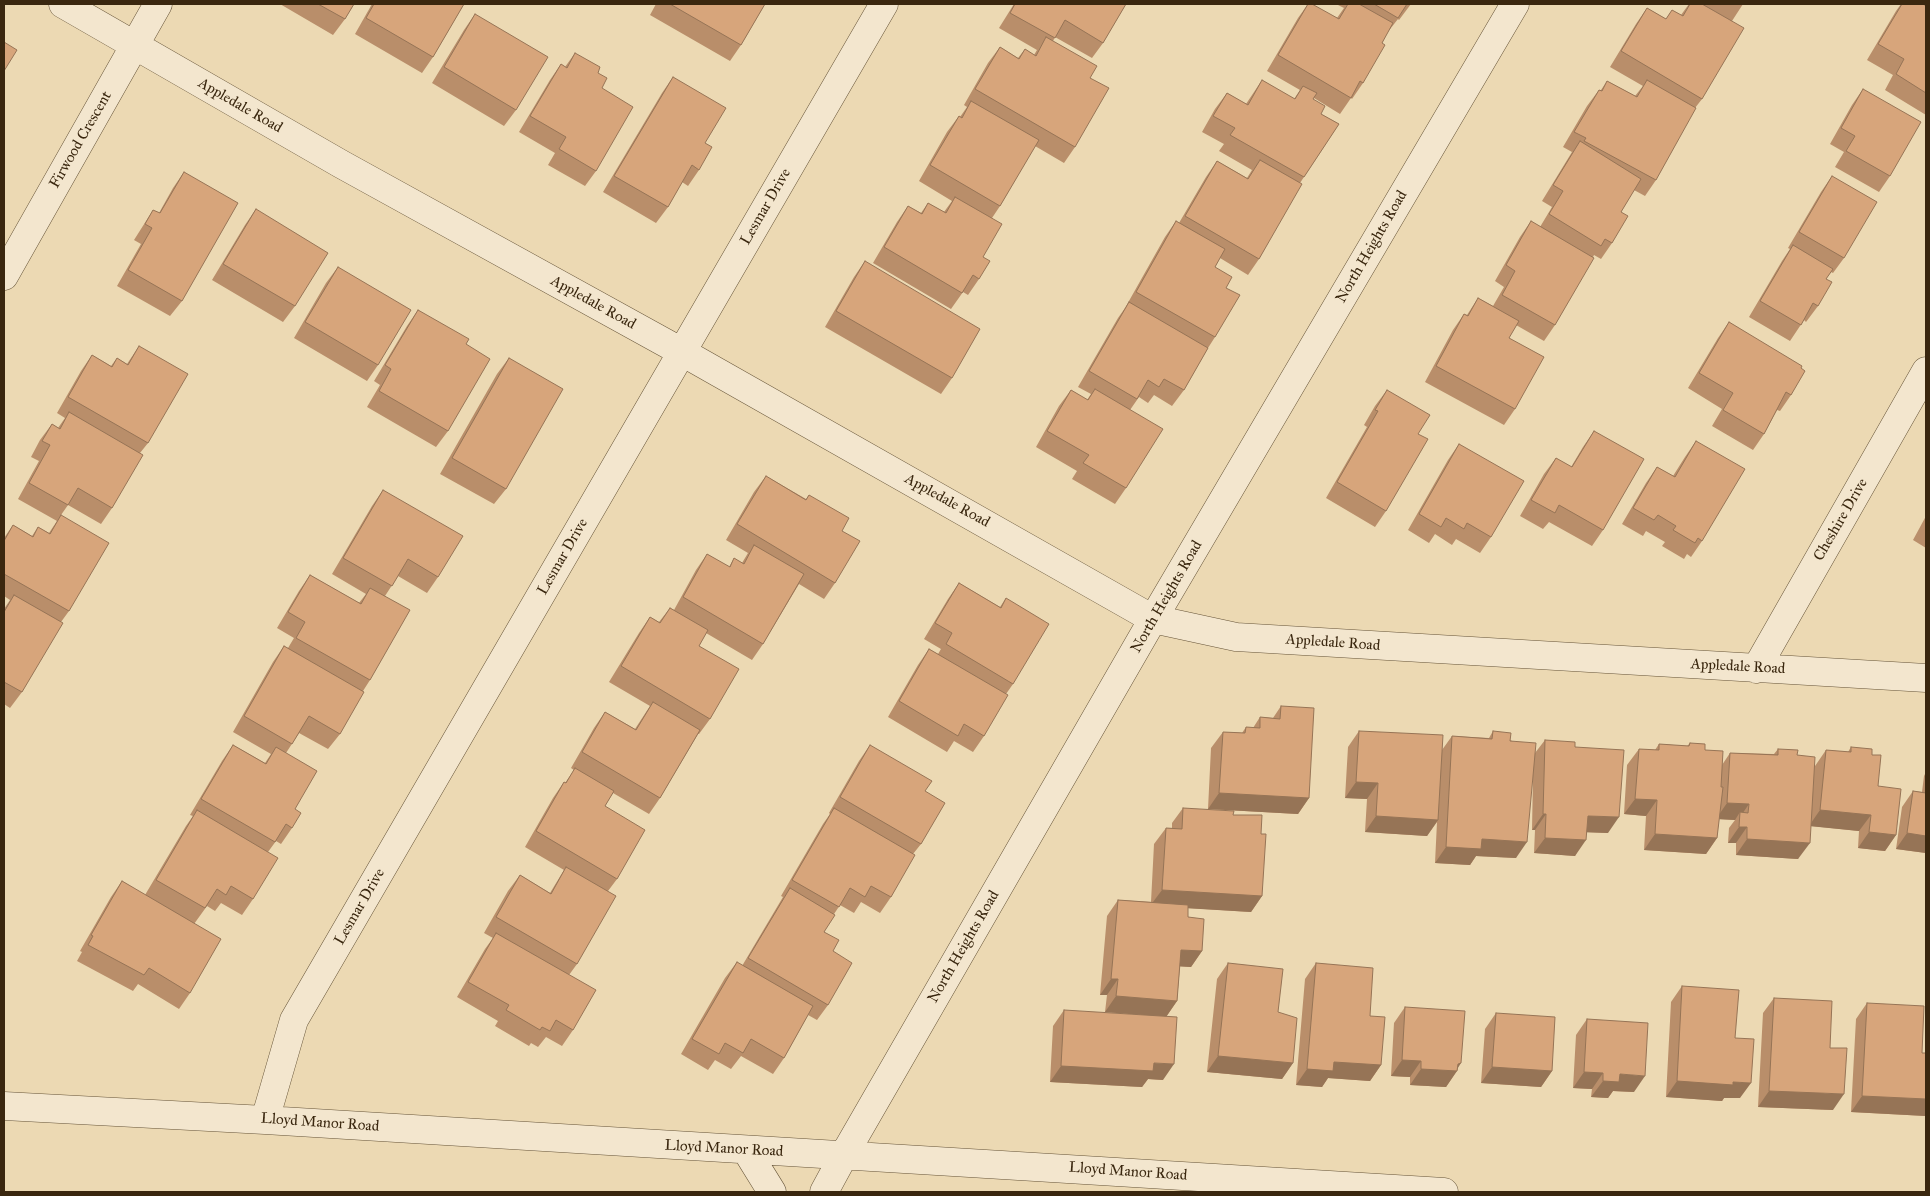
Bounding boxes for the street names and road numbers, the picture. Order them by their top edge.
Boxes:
street label: Appledale Road [195,75,285,137]
street label: Firwood Crescent [46,88,116,192]
street label: Lesmar Drive [737,166,795,248]
street label: North Heights Road [1332,188,1412,306]
street label: Appledale Road [547,272,639,334]
street label: Appledale Road [901,470,993,532]
street label: Cheshire Drive [1810,476,1872,564]
street label: Lesmar Drive [534,516,592,598]
street label: North Heights Road [1127,538,1207,656]
street label: Appledale Road [1285,631,1381,655]
street label: Appledale Road [1690,656,1786,678]
street label: Lesmar Drive [331,866,389,948]
street label: North Heights Road [924,888,1004,1006]
street label: Lloyd Manor Road [260,1110,380,1136]
street label: Lloyd Manor Road [664,1137,784,1161]
street label: Lloyd Manor Road [1068,1159,1188,1185]

